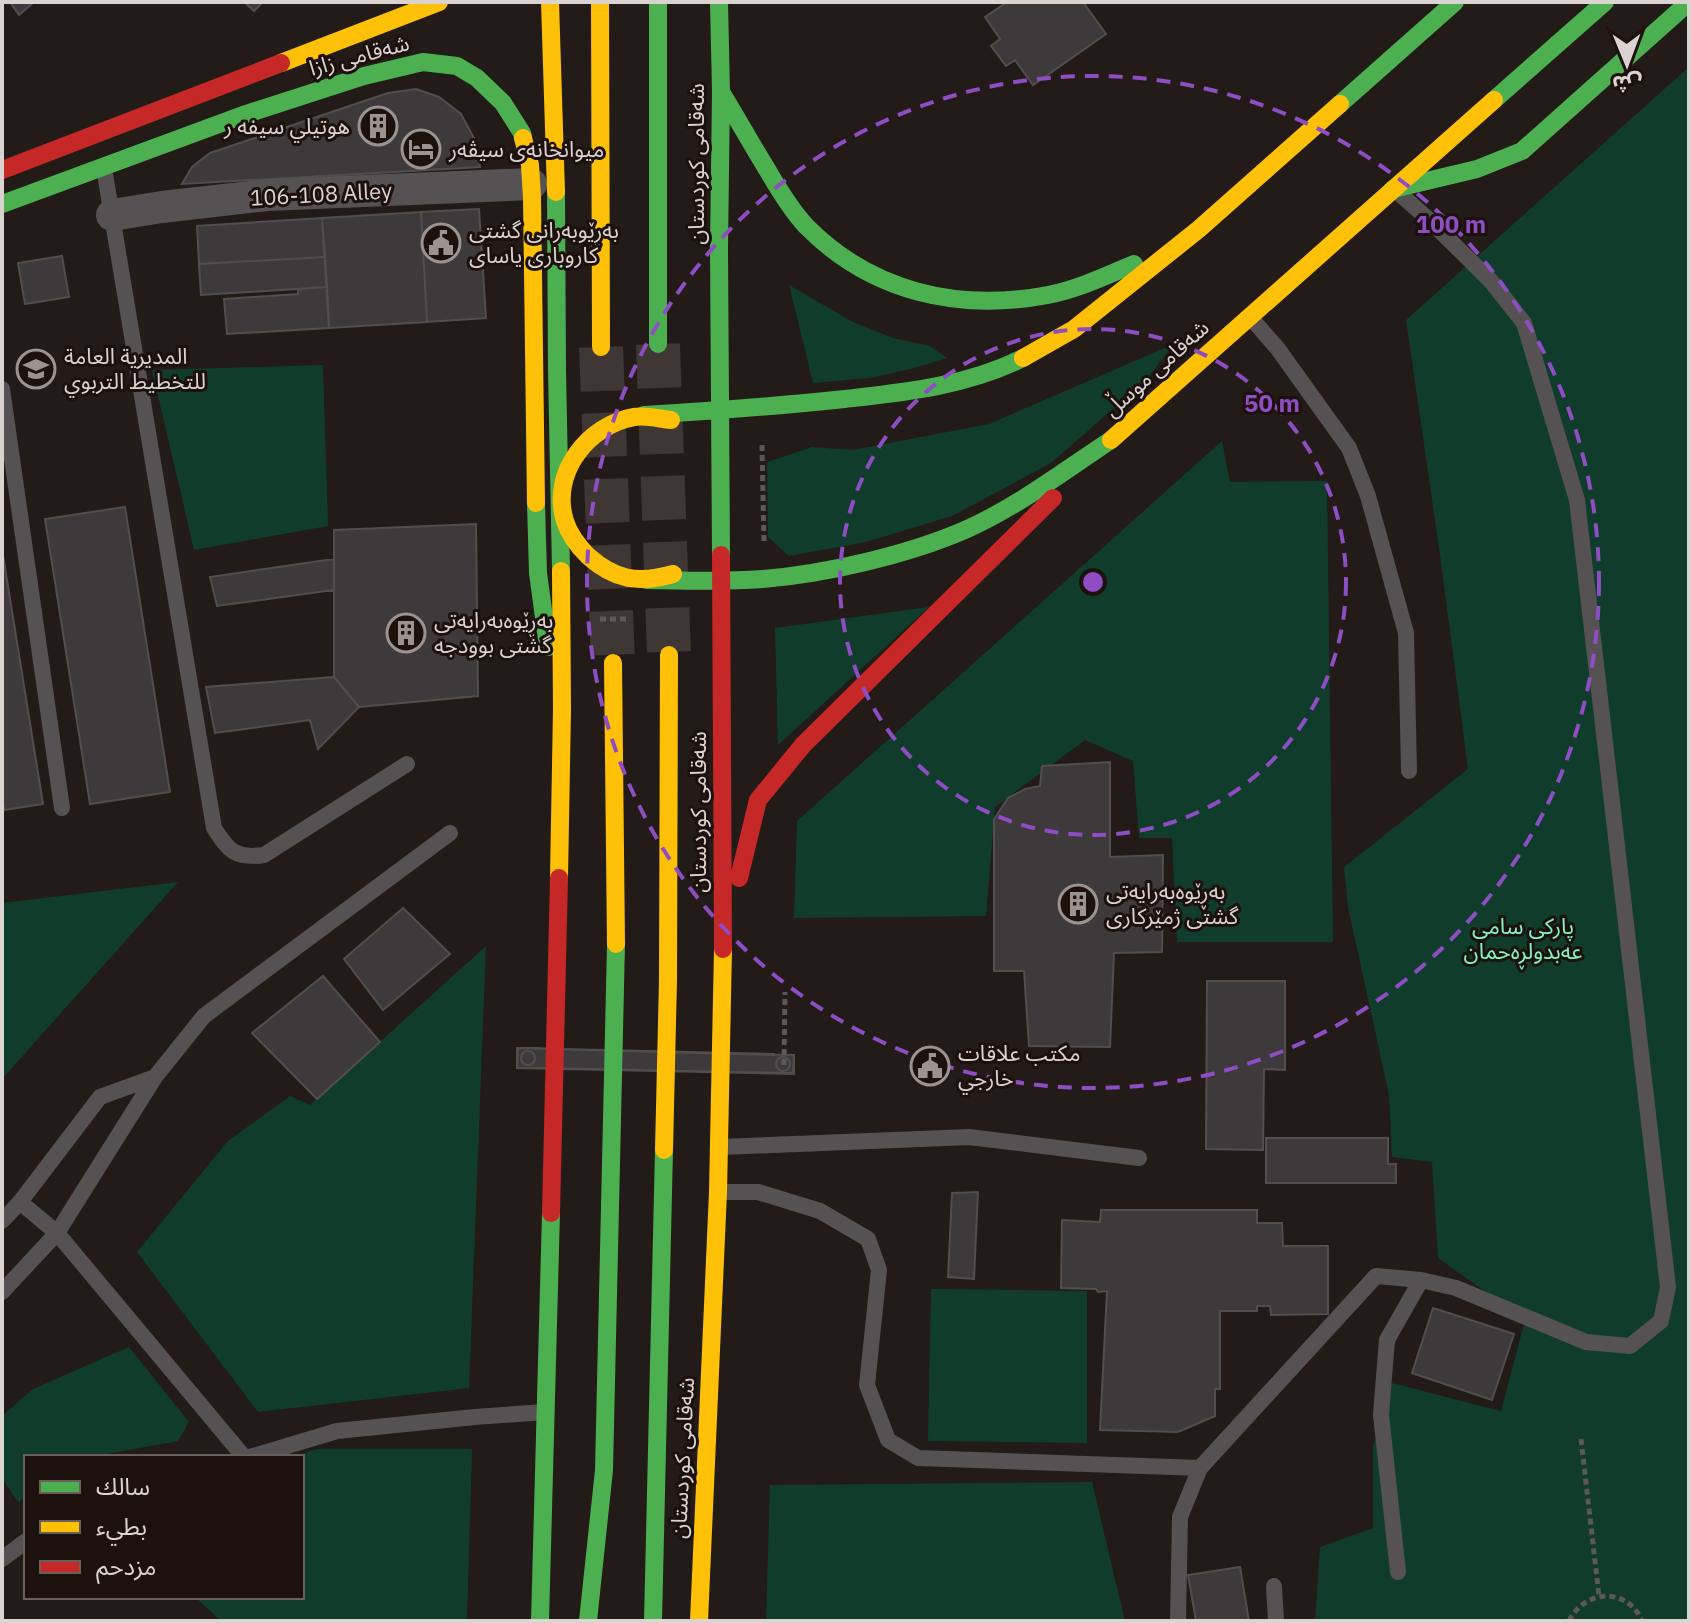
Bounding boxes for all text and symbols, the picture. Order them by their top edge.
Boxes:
north arrow [1587,24,1667,104]
street label: شەقامی زازا [306,27,412,82]
text: ش [1612,70,1643,99]
street label: شەقامی کوردستان [681,83,710,245]
building icon: هوتيلي سيفه ر [357,105,399,147]
place label: هوتيلي سيفه ر [223,111,350,143]
hotel icon: میوانخانەی سیڤەر [400,128,442,170]
place label: میوانخانەی سیڤەر [448,134,604,163]
street label: 106-108 Alley [249,175,393,212]
text: 100 m [1416,208,1486,240]
place label: بەڕێوبەرانی گشتی کاروباری یاسای [469,215,619,269]
public building icon: بەڕێوبەرانی گشتی کاروباری یاسای [420,222,462,264]
street label: شەقامی موسڵ [1097,312,1215,423]
place label: المديرية العامة للتخطيط التربوي [64,341,206,398]
school or university icon: المديرية العامة للتخطيط التربوي [15,348,57,390]
text: 50 m [1244,387,1300,419]
centre of rings [1079,568,1107,596]
place label: بەڕێوەبەرایەتی گشتی بوودجە [434,605,553,659]
building icon: بەڕێوەبەرایەتی گشتی بوودجە [385,612,427,654]
street label: شەقامی کوردستان [683,731,712,893]
place label: بەڕێوەبەرایەتی گشتی ژمێركاری [1106,876,1239,930]
building icon: بەڕێوەبەرایەتی گشتی ژمێركاری [1057,883,1099,925]
park label: پارکی سامی عەبدولڕەحمان [1464,911,1582,970]
place label: مكتب علاقات خارجي [958,1038,1081,1095]
public building icon: مكتب علاقات خارجي [909,1045,951,1087]
street label: شەقامی کوردستان [663,1377,700,1539]
legend [24,1455,304,1599]
text: سالك [96,1470,150,1502]
text: بطيء [96,1510,147,1546]
text: مزدحم [96,1550,156,1584]

